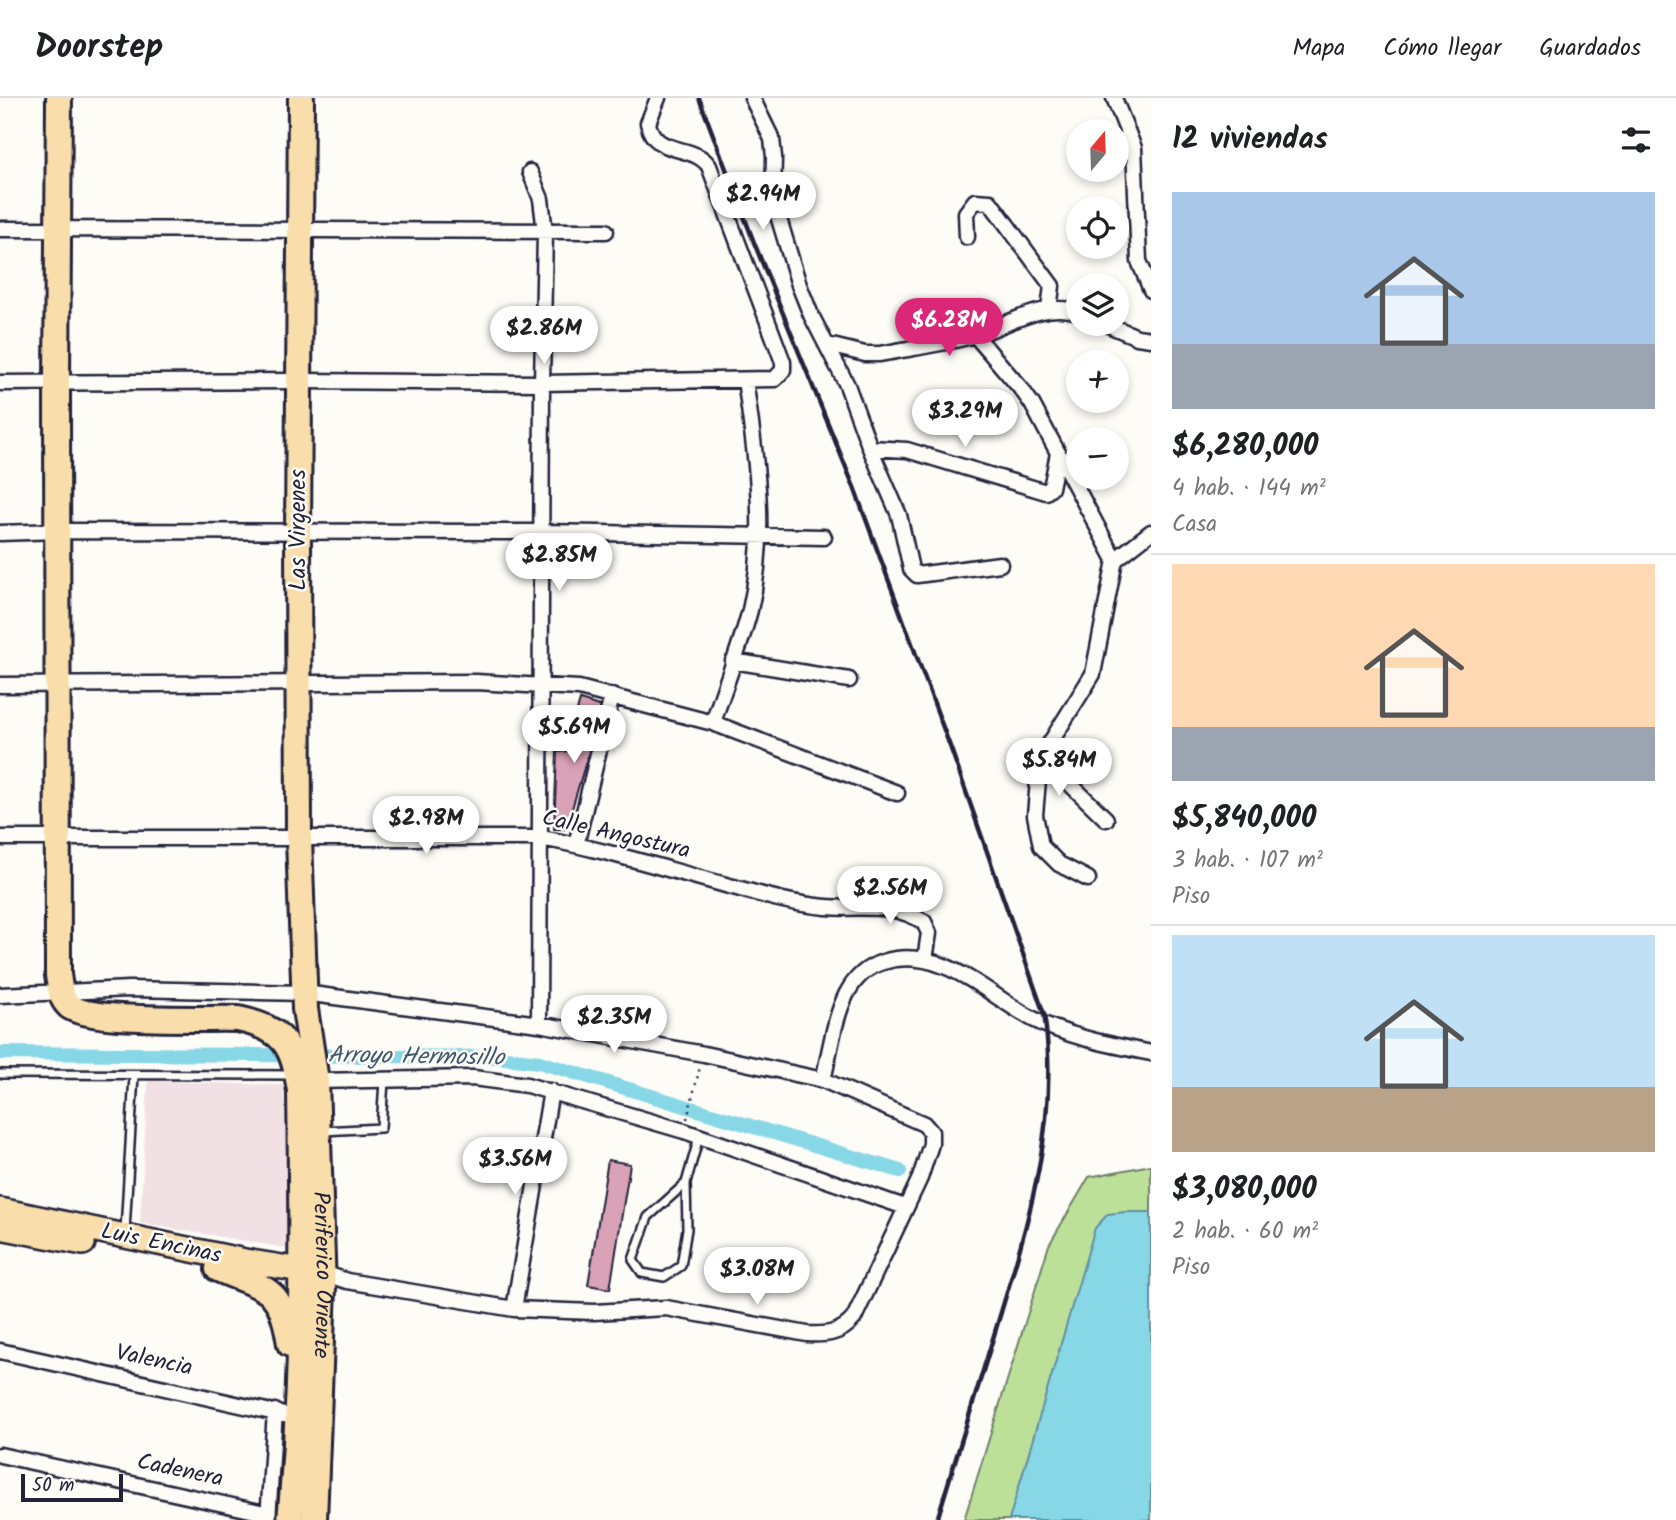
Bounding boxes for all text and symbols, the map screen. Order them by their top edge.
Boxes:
text: Doorstep [35,22,163,75]
text: Mapa [1292,29,1345,68]
text: Cómo llegar [1383,29,1501,68]
text: Guardados [1539,29,1641,68]
text: 12 viviendas [1172,116,1328,164]
north arrow [1066,119,1129,182]
map controls [1066,119,1129,490]
icon: filters [1617,121,1655,159]
pin: $2.94M [706,172,820,232]
text: $2.94M [726,177,800,213]
button: locate [1066,196,1129,259]
icon: home [1351,238,1477,364]
button: layers [1066,273,1129,336]
pin: $6.28M [892,299,1006,358]
text: $6.28M [911,303,987,339]
pin: $2.86M [487,306,601,366]
text: $2.86M [506,311,582,347]
button: + [1066,350,1129,413]
pin: $3.29M [908,390,1022,449]
text: $3.29M [928,394,1002,430]
text: $6,280,000 [1172,423,1319,471]
button: − [1066,427,1129,490]
street label: Las Virgenes [281,469,317,591]
text: 4 hab. · 144 m² [1172,471,1326,507]
text: Casa [1172,507,1217,543]
pin: $2.85M [502,533,616,593]
text: $2.85M [521,538,597,574]
icon: home [1351,610,1477,736]
pin: $5.69M [517,706,631,765]
text: $5.69M [538,710,610,746]
pin: $5.84M [1002,738,1116,798]
text: $5.84M [1022,743,1096,779]
text: $5,840,000 [1172,795,1316,843]
pin: $2.98M [369,796,483,856]
street label: Calle Angostura [538,800,694,870]
text: $2.98M [388,801,464,837]
text: 3 hab. · 107 m² [1172,843,1323,879]
pin: $2.56M [833,866,947,926]
text: $2.56M [853,871,927,907]
text: Piso [1172,879,1210,915]
icon: home [1351,981,1477,1107]
pin: $2.35M [557,996,671,1055]
text: $2.35M [577,1000,651,1036]
water label: Arroyo Hermosillo [327,1036,507,1078]
pin: $3.56M [458,1138,572,1197]
text: $3.56M [478,1142,552,1178]
text: $3,080,000 [1172,1166,1317,1214]
street label: Periferico Oriente [302,1191,341,1359]
street label: Luis Encinas [97,1214,225,1274]
text: 2 hab. · 60 m² [1172,1214,1318,1250]
pin: $3.08M [700,1248,814,1307]
text: Piso [1172,1250,1210,1286]
text: $3.08M [720,1252,794,1288]
street label: Valencia [112,1335,196,1387]
street label: Cadenera [134,1444,226,1498]
scale bar [21,1471,122,1503]
text: 50 m [32,1471,74,1501]

